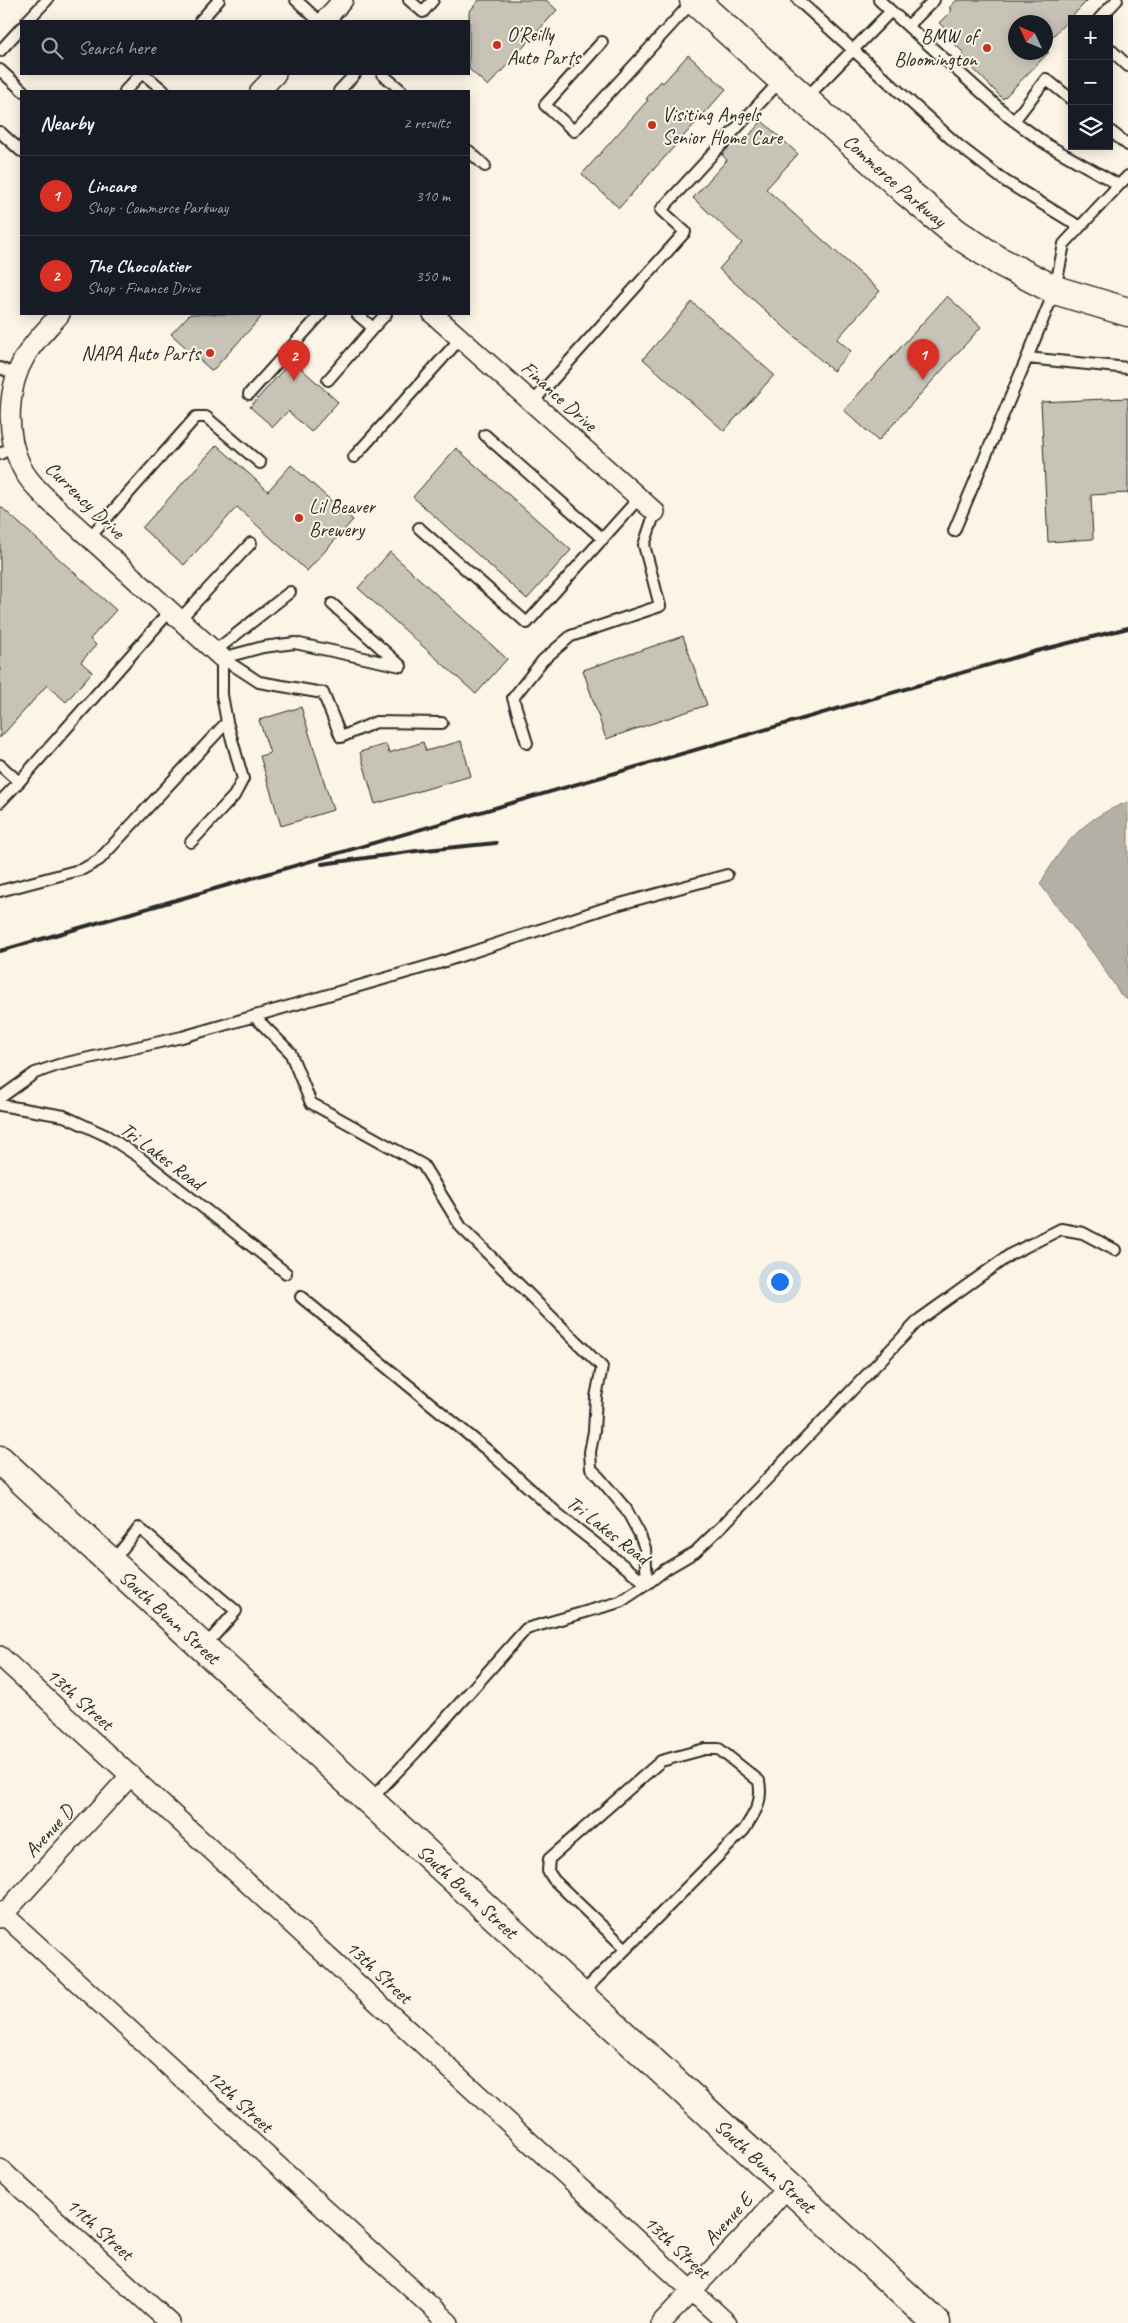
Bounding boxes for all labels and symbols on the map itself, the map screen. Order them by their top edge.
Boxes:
north arrow [1008,15,1053,60]
place label: O'Reilly Auto Parts [507,22,582,70]
place label: BMW of Bloomington [894,24,981,72]
marker: O'Reilly Auto Parts [491,39,503,51]
marker: BMW of Bloomington [981,42,993,54]
place label: Visiting Angels Senior Home Care [662,102,784,150]
marker: Visiting Angels Senior Home Care [646,119,658,131]
street label: Commerce Parkway [838,128,953,233]
pin: 1 [907,339,939,380]
pin: 2 [278,340,310,381]
place label: NAPA Auto Parts [81,341,202,366]
marker: NAPA Auto Parts [204,347,216,359]
street label: Finance Drive [516,355,603,438]
street label: Currency Drive [40,456,131,545]
place label: Lil Beaver Brewery [309,494,377,542]
marker: Lil Beaver Brewery [293,512,305,524]
street label: Tri Lakes Road [115,1116,211,1197]
your location [767,1269,793,1295]
street label: Tri Lakes Road [562,1490,657,1572]
street label: South Bunn Street [114,1564,227,1671]
street label: 13th Street [41,1662,120,1737]
street label: Avenue D [19,1798,80,1863]
street label: South Bunn Street [412,1839,525,1945]
street label: 13th Street [341,1935,419,2011]
street label: 12th Street [202,2064,280,2140]
street label: South Bunn Street [710,2113,823,2220]
street label: Avenue E [698,2186,759,2250]
street label: 11th Street [61,2192,140,2267]
street label: 13th Street [639,2210,717,2286]

